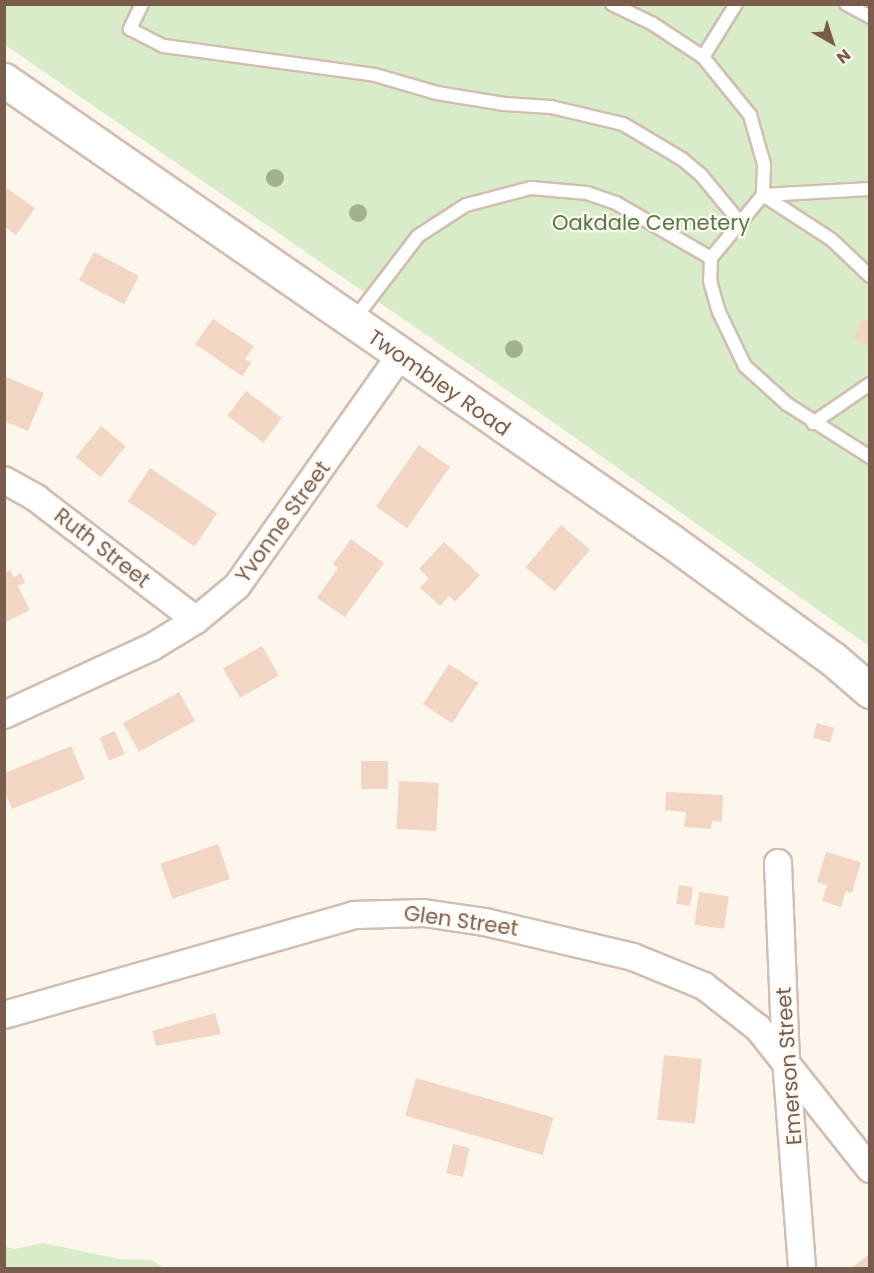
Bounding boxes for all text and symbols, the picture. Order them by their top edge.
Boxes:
north arrow [802,12,862,72]
text: N [832,44,856,69]
park label: Oakdale Cemetery [552,210,750,236]
street label: Twombley Road [363,324,515,442]
street label: Yvonne Street [230,456,336,588]
street label: Ruth Street [49,503,155,593]
street label: Glen Street [402,901,520,941]
street label: Emerson Street [771,986,807,1146]

